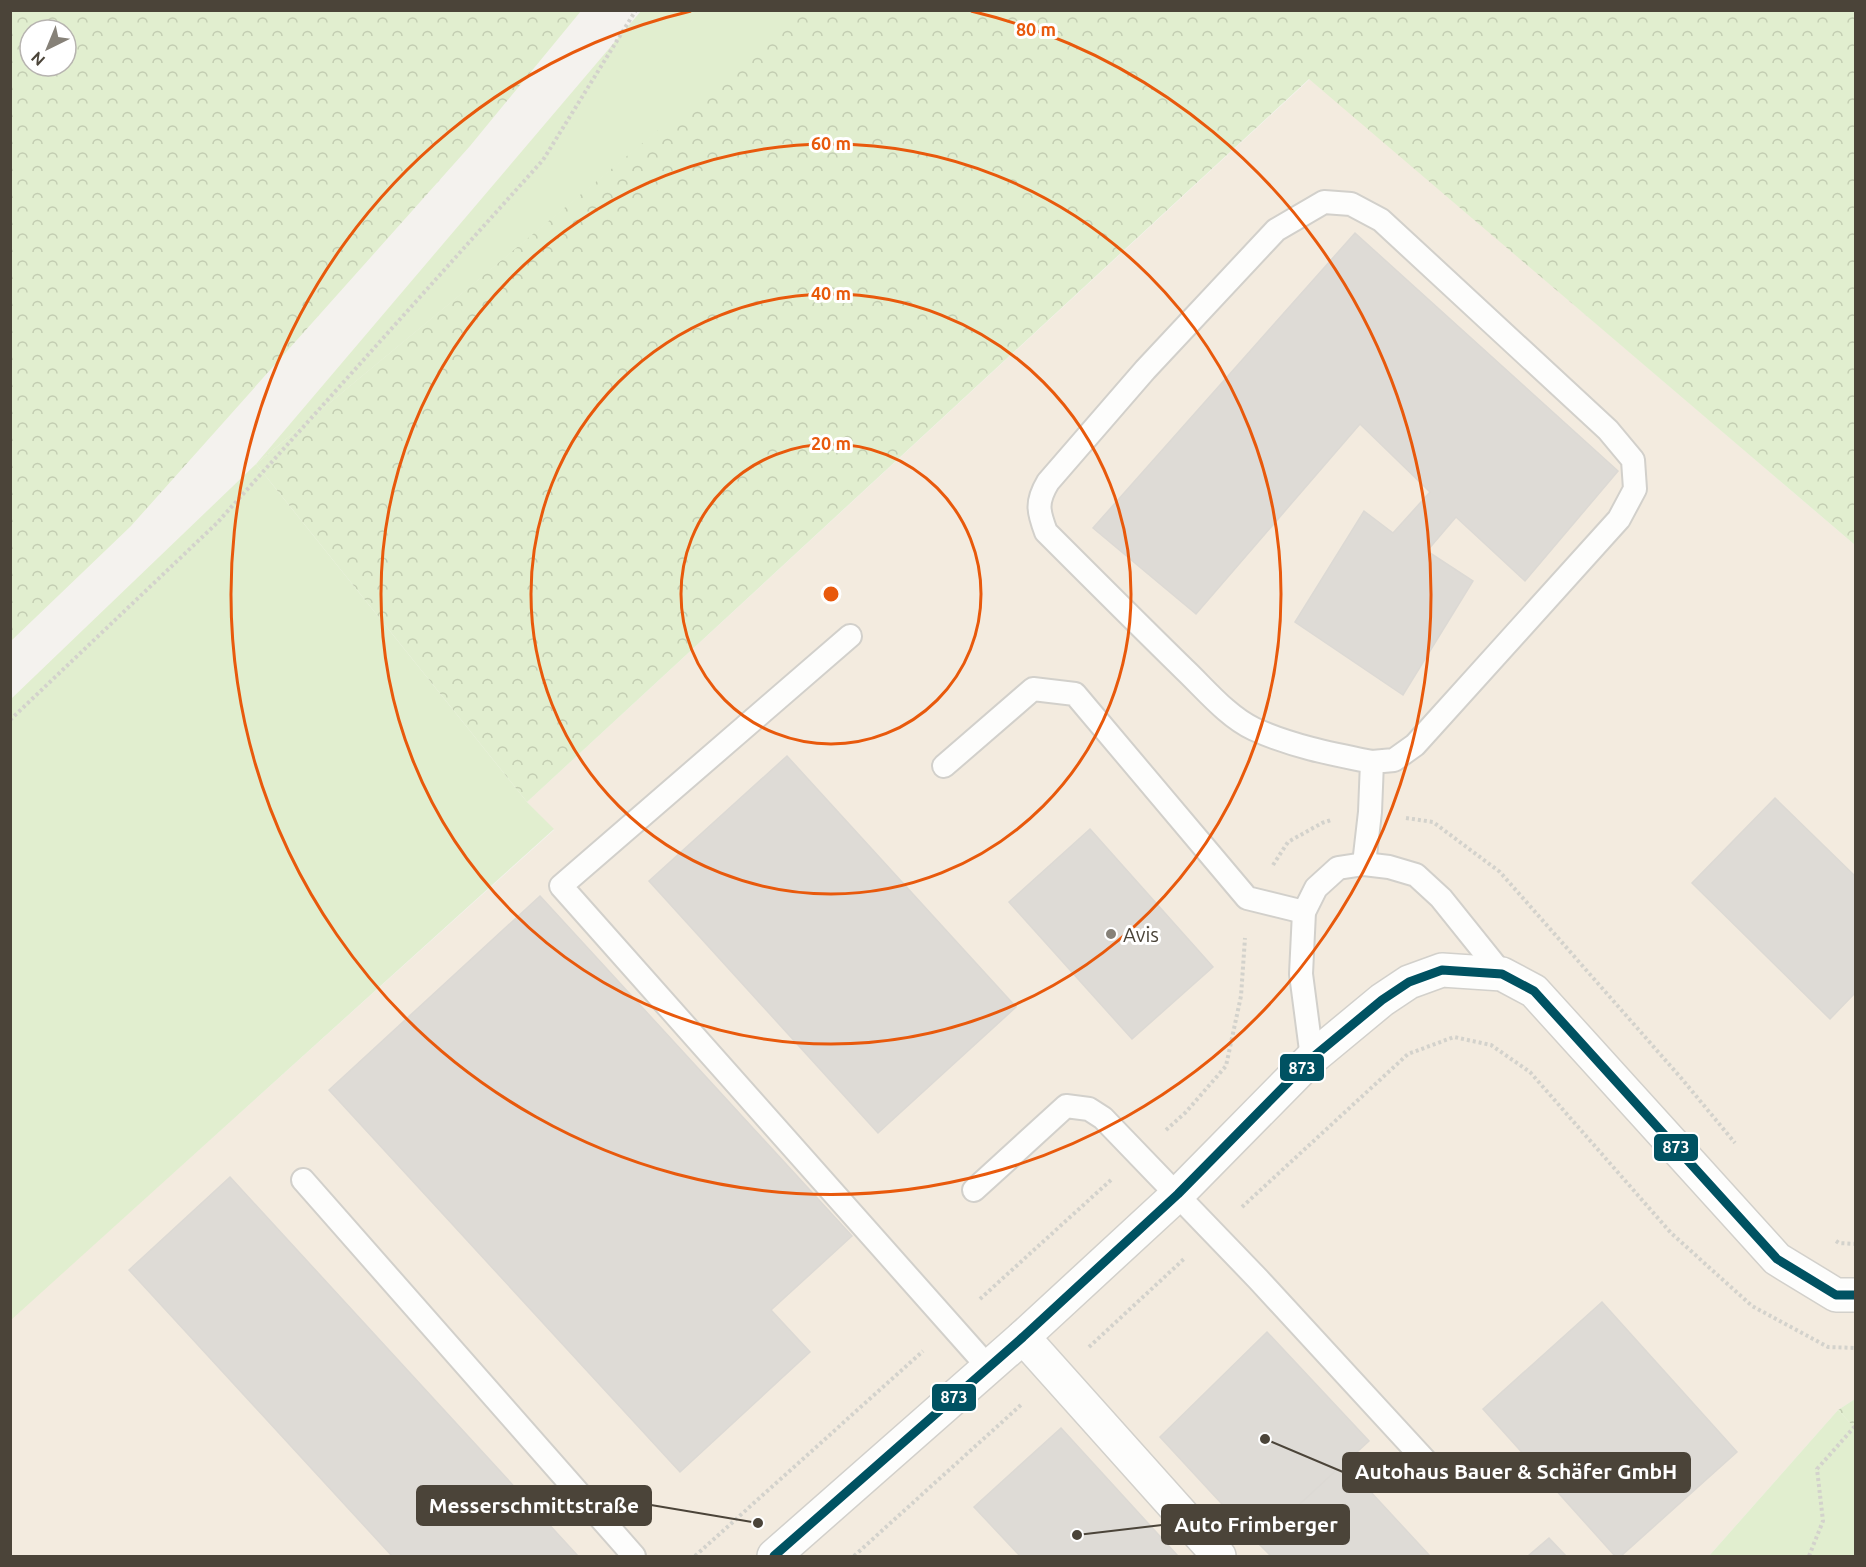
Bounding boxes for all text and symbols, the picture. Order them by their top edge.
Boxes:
north arrow [18,18,78,78]
text: 80 m [1016,19,1056,39]
text: N [27,48,48,70]
text: 60 m [811,133,851,153]
text: 40 m [811,283,851,303]
text: 20 m [811,433,851,453]
centre of rings [821,584,841,604]
place label: Avis [1123,923,1159,946]
marker: Avis [1104,927,1118,941]
line badge: 873 [1279,1053,1325,1082]
text: 873 [1288,1059,1316,1077]
line badge: 873 [1653,1133,1699,1162]
text: 873 [1662,1138,1690,1156]
line badge: 873 [931,1383,977,1412]
text: 873 [940,1388,968,1406]
callout: Autohaus Bauer & Schäfer GmbH [1343,1453,1690,1492]
text: Autohaus Bauer & Schäfer GmbH [1355,1459,1677,1483]
callout: Messerschmittstraße [417,1486,651,1525]
text: Messerschmittstraße [429,1493,639,1517]
callout: Auto Frimberger [1162,1505,1349,1544]
text: Auto Frimberger [1174,1512,1338,1536]

